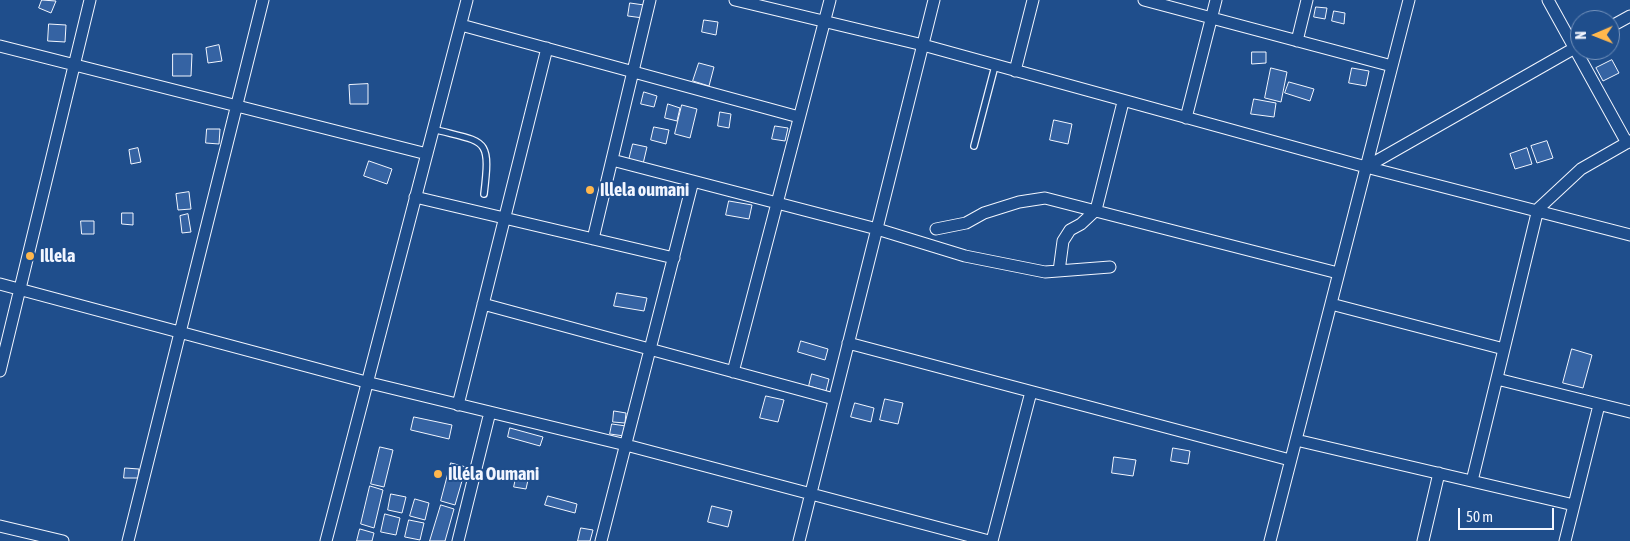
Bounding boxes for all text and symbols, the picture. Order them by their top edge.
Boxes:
north arrow [1570,10,1620,60]
text: N [1573,31,1589,40]
place label: Illela oumani [600,179,689,201]
marker: Illela oumani [584,184,596,196]
place label: Illela [40,245,75,267]
marker: Illela [24,250,36,262]
place label: Illéla Oumani [448,463,539,485]
marker: Illéla Oumani [432,468,444,480]
scale bar [1460,498,1556,530]
text: 50 m [1466,508,1493,525]

